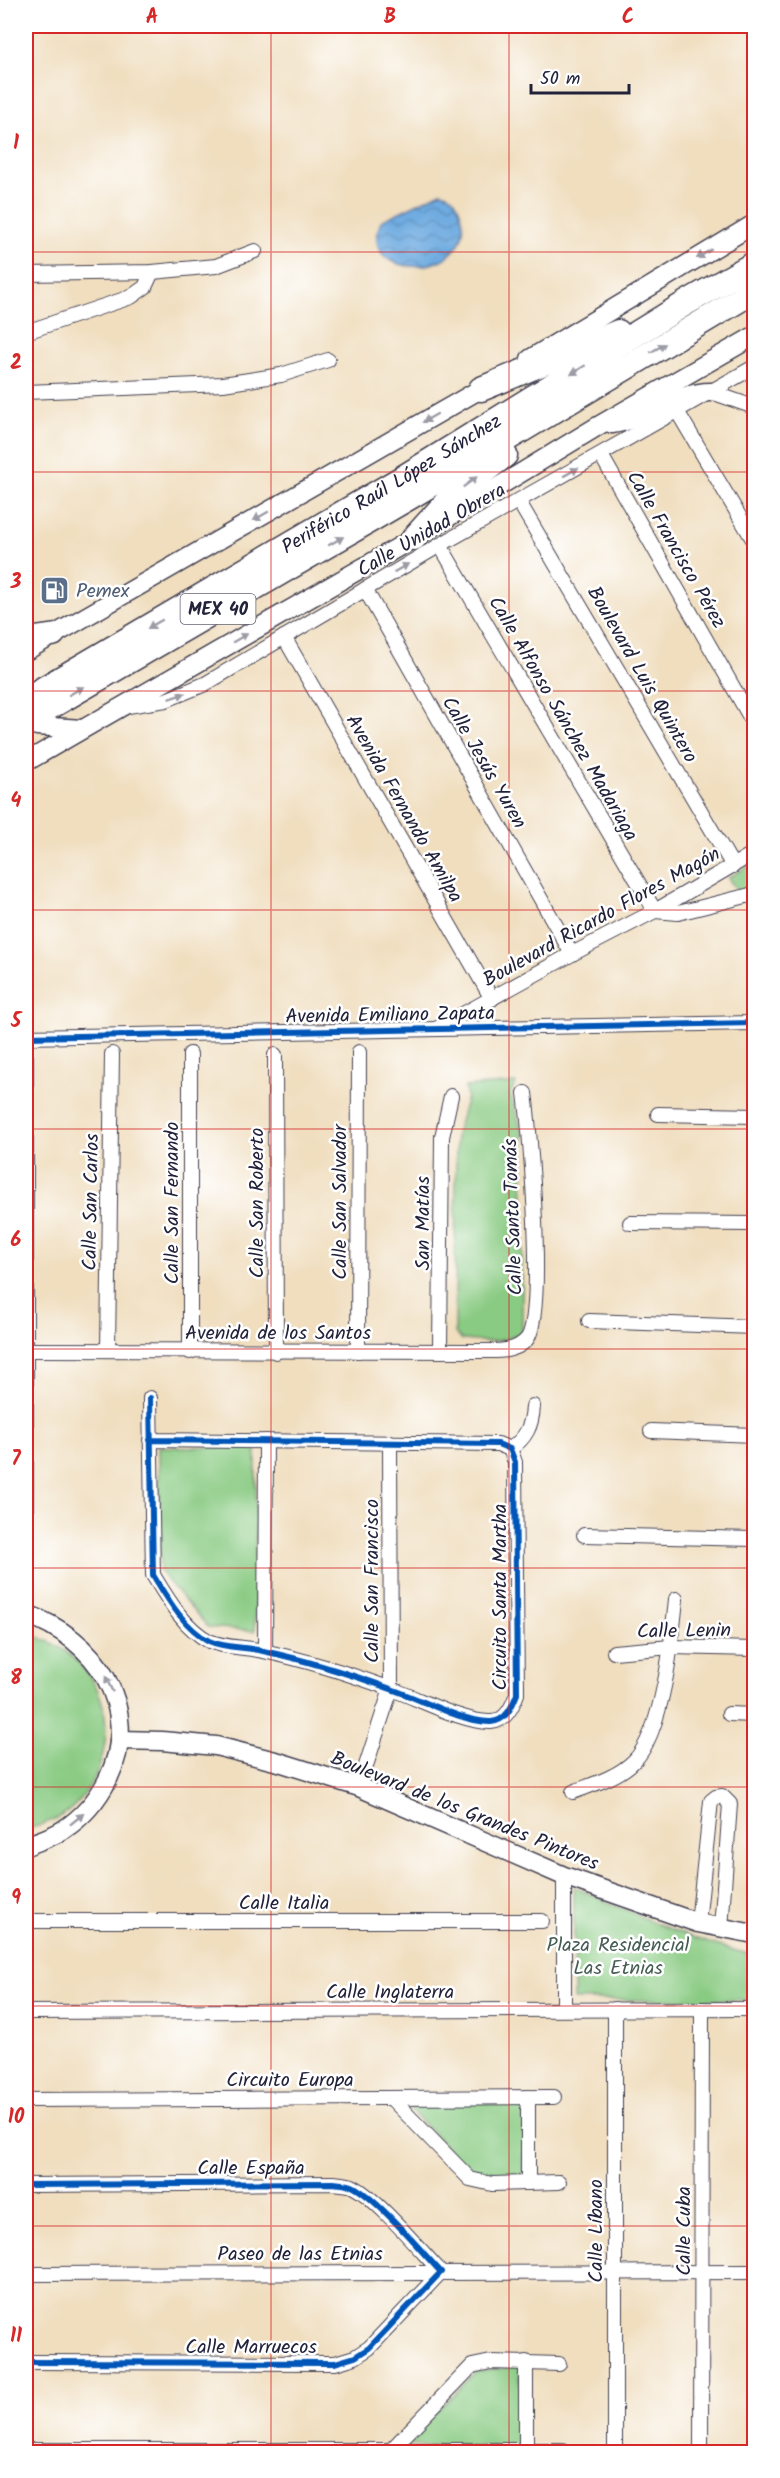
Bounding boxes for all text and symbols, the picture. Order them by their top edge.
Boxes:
text: A [146,2,158,34]
text: B [384,2,396,34]
text: C [622,2,634,34]
scale bar [531,57,628,95]
text: 50 m [540,65,580,94]
text: 1 [13,128,19,160]
one-way arrow [696,248,712,259]
one-way arrow [650,343,667,353]
text: 2 [10,348,22,380]
one-way arrow [570,364,586,375]
street label: Periférico Raúl López Sánchez [276,406,509,564]
one-way arrow [422,413,438,424]
street label: Calle Francisco Pérez [617,465,734,635]
one-way arrow [563,467,580,477]
street label: Calle Unidad Obrera [352,475,512,586]
one-way arrow [462,476,478,488]
one-way arrow [253,510,269,521]
one-way arrow [327,536,344,546]
one-way arrow [393,563,410,573]
text: 3 [10,567,22,599]
fuel station icon: Pemex [39,574,71,606]
place label: Pemex [76,576,130,608]
street label: Boulevard Luis Quintero [577,580,705,770]
street label: Calle Alfonso Sánchez Madariaga [479,590,646,848]
road number: MEX 40 [180,594,256,624]
one-way arrow [146,618,163,628]
one-way arrow [232,633,248,644]
one-way arrow [68,686,85,696]
one-way arrow [168,690,186,700]
street label: Calle Jesús Yuren [432,691,534,835]
street label: Avenida Fernando Amilpa [336,709,470,909]
text: 4 [11,786,22,818]
street label: Boulevard Ricardo Flores Magón [477,839,727,996]
street label: Avenida Emiliano Zapata [285,998,495,1034]
text: 5 [10,1006,23,1038]
street label: Calle San Fernando [157,1122,189,1284]
street label: Calle San Salvador [325,1123,357,1280]
street label: Calle San Roberto [242,1128,274,1278]
street label: Calle San Carlos [75,1133,109,1271]
street label: Calle Santo Tomás [495,1137,533,1296]
street label: San Matías [408,1175,440,1270]
text: 6 [11,1225,22,1257]
street label: Avenida de los Santos [185,1318,371,1350]
text: 7 [11,1444,21,1476]
street label: Calle San Francisco [357,1499,389,1663]
street label: Circuito Santa Martha [485,1504,517,1690]
street label: Calle Lenin [637,1615,731,1649]
text: 8 [10,1663,22,1695]
one-way arrow [104,1674,114,1692]
street label: Boulevard de los Grandes Pintores [325,1743,604,1881]
one-way arrow [69,1813,84,1826]
text: 9 [11,1883,21,1915]
street label: Calle Italia [239,1888,329,1920]
park label: Plaza Residencial Las Etnias [547,1930,690,1985]
street label: Calle Inglaterra [326,1977,454,2009]
street label: Circuito Europa [226,2065,354,2097]
text: 10 [8,2102,25,2134]
street label: Calle España [197,2153,305,2185]
street label: Calle Líbano [581,2179,613,2283]
street label: Calle Cuba [669,2186,701,2276]
street label: Paseo de las Etnias [217,2239,383,2271]
text: 11 [10,2321,22,2353]
street label: Calle Marruecos [185,2332,317,2364]

